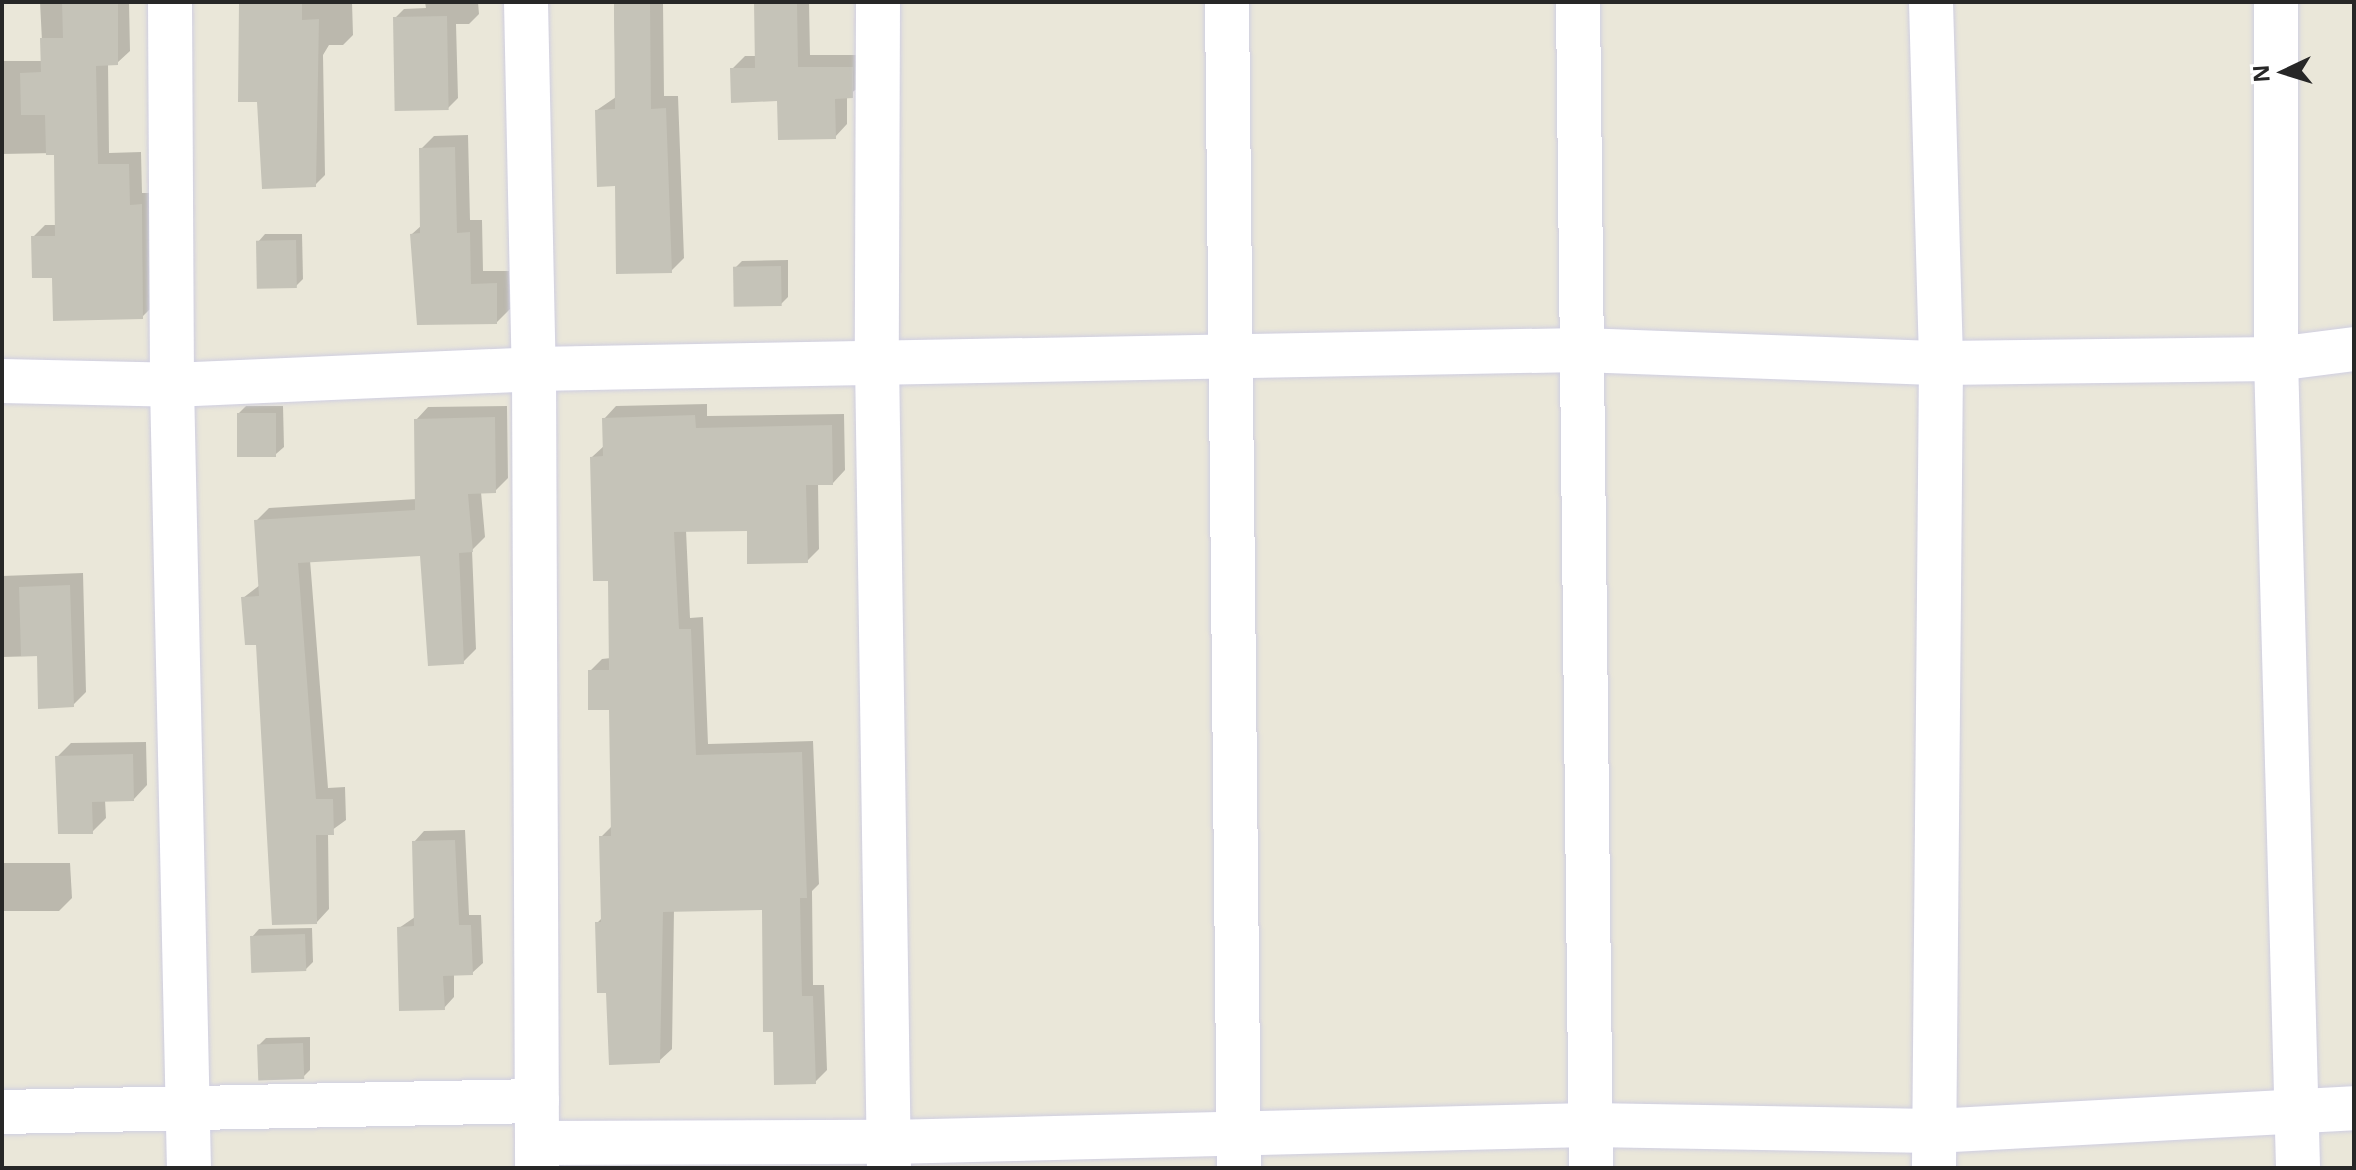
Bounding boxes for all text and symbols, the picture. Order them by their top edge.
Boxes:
north arrow [2244,32,2324,112]
text: N [2244,64,2276,84]

